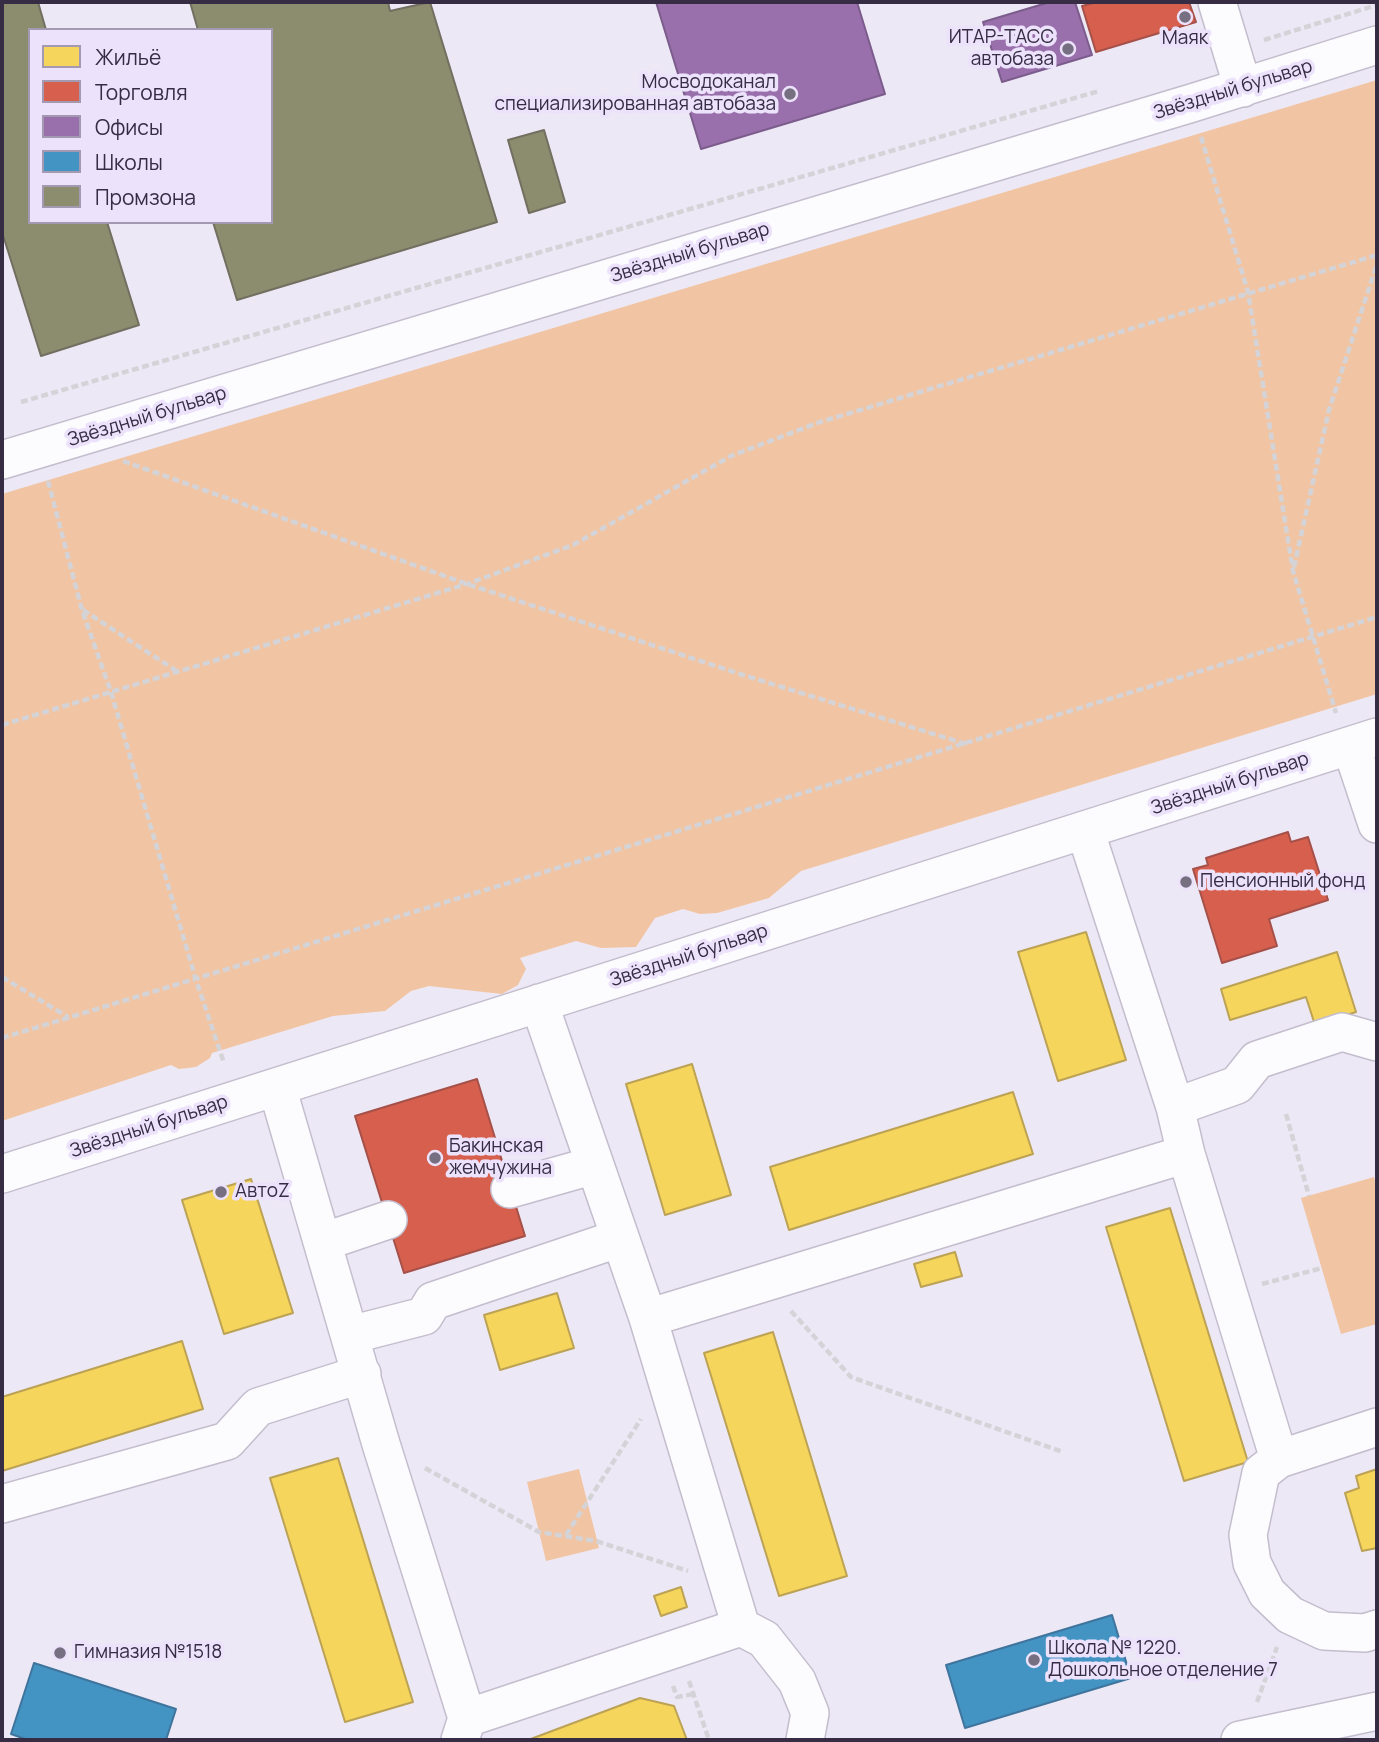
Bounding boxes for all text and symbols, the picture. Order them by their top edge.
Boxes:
marker: Маяк [1177,9,1193,25]
place label: ИТАР-ТАСС автобаза [949,27,1054,71]
legend [28,28,273,224]
place label: Маяк [1162,28,1208,50]
marker: ИТАР-ТАСС автобаза [1060,41,1076,57]
text: Жильё [95,43,161,71]
street label: Звёздный бульвар [1151,55,1315,125]
place label: Мосводоканал специализированная автобаза [495,72,776,116]
text: Торговля [95,78,188,106]
marker: Мосводоканал специализированная автобаза [782,86,798,102]
text: Офисы [95,113,163,141]
text: Школы [95,148,163,176]
text: Промзона [95,183,196,211]
street label: Звёздный бульвар [608,218,772,288]
street label: Звёздный бульвар [65,382,229,452]
street label: Звёздный бульвар [1148,748,1312,820]
place label: Пенсионный фонд [1200,871,1365,893]
marker: Пенсионный фонд [1178,874,1194,890]
street label: Звёздный бульвар [607,920,771,992]
street label: Звёздный бульвар [67,1091,231,1163]
place label: Бакинская жемчужина [449,1136,552,1180]
marker: Бакинская жемчужина [427,1150,443,1166]
place label: АвтоZ [235,1181,290,1203]
marker: АвтоZ [213,1184,229,1200]
place label: Школа № 1220. Дошкольное отделение 7 [1048,1638,1278,1682]
place label: Гимназия №1518 [74,1642,222,1664]
marker: Гимназия №1518 [52,1645,68,1661]
marker: Школа № 1220. Дошкольное отделение 7 [1026,1652,1042,1668]

